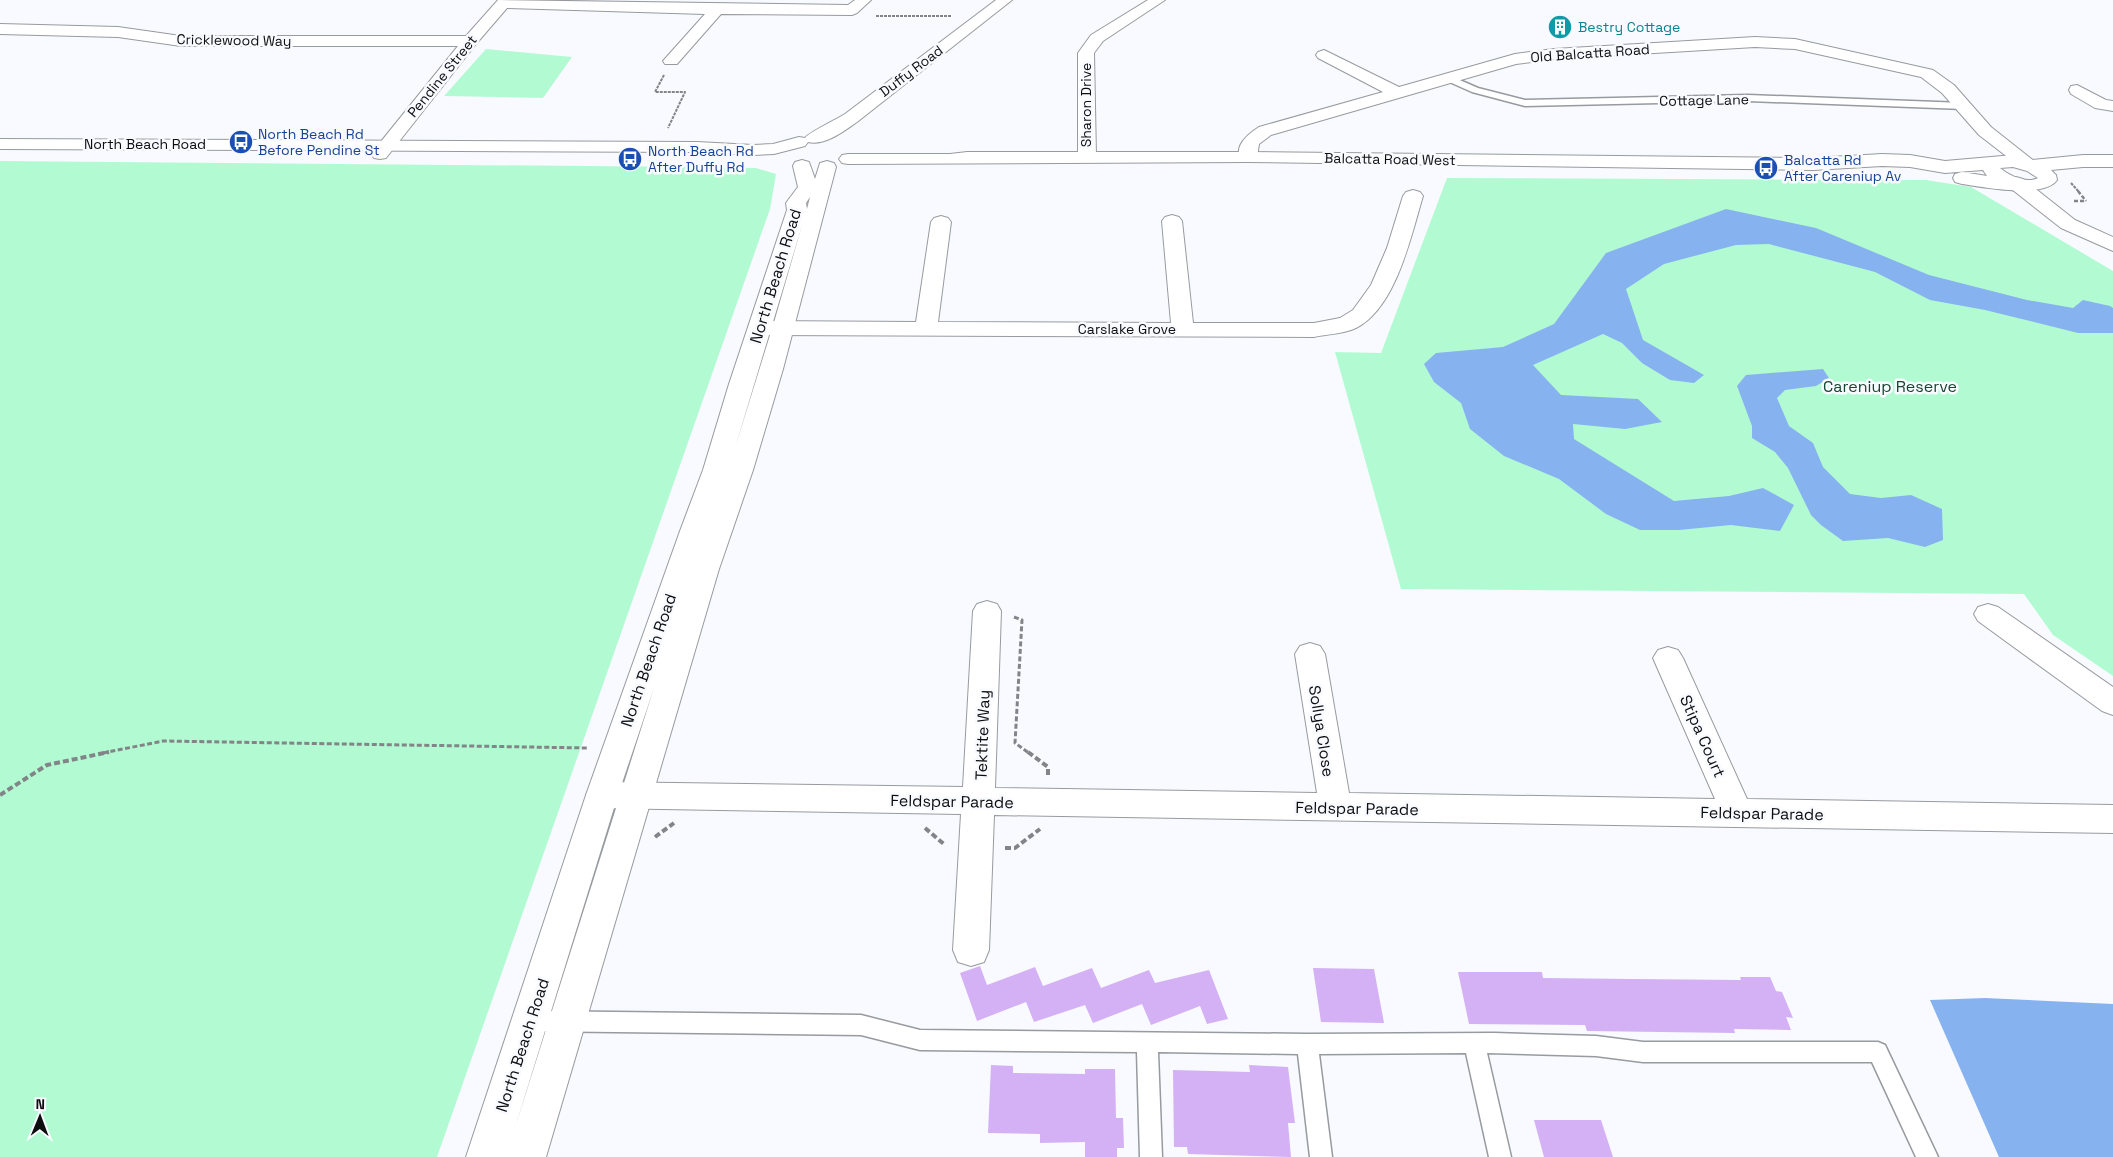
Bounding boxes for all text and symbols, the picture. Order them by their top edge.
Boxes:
building icon: Bestry Cottage [1547,14,1573,40]
place label: Bestry Cottage [1578,18,1680,36]
street label: Cricklewood Way [177,30,291,50]
street label: Pendine Street [403,31,481,121]
street label: Old Balcatta Road [1530,40,1650,66]
street label: Duffy Road [876,41,946,101]
street label: Sharon Drive [1077,63,1095,147]
street label: Cottage Lane [1659,90,1749,110]
place label: North Beach Rd Before Pendine St [258,125,380,159]
bus stop icon: North Beach Rd Before Pendine St [228,129,254,155]
street label: North Beach Road [84,135,206,153]
place label: North Beach Rd After Duffy Rd [648,142,754,176]
bus stop icon: North Beach Rd After Duffy Rd [617,146,643,172]
street label: Balcatta Road West [1324,149,1456,169]
place label: Balcatta Rd After Careniup Av [1784,151,1902,185]
bus stop icon: Balcatta Rd After Careniup Av [1753,155,1779,181]
street label: North Beach Road [745,206,806,346]
street label: Carslake Grove [1078,320,1176,338]
park label: Careniup Reserve [1823,376,1957,397]
street label: North Beach Road [616,591,681,730]
street label: Sollya Close [1304,684,1339,778]
street label: Tektite Way [970,690,995,781]
street label: Stipa Court [1675,692,1730,781]
street label: Feldspar Parade [890,790,1014,813]
street label: Feldspar Parade [1295,797,1419,820]
street label: Feldspar Parade [1700,802,1824,825]
street label: North Beach Road [491,976,554,1115]
north arrow [15,1092,65,1142]
text: N [35,1095,45,1113]

